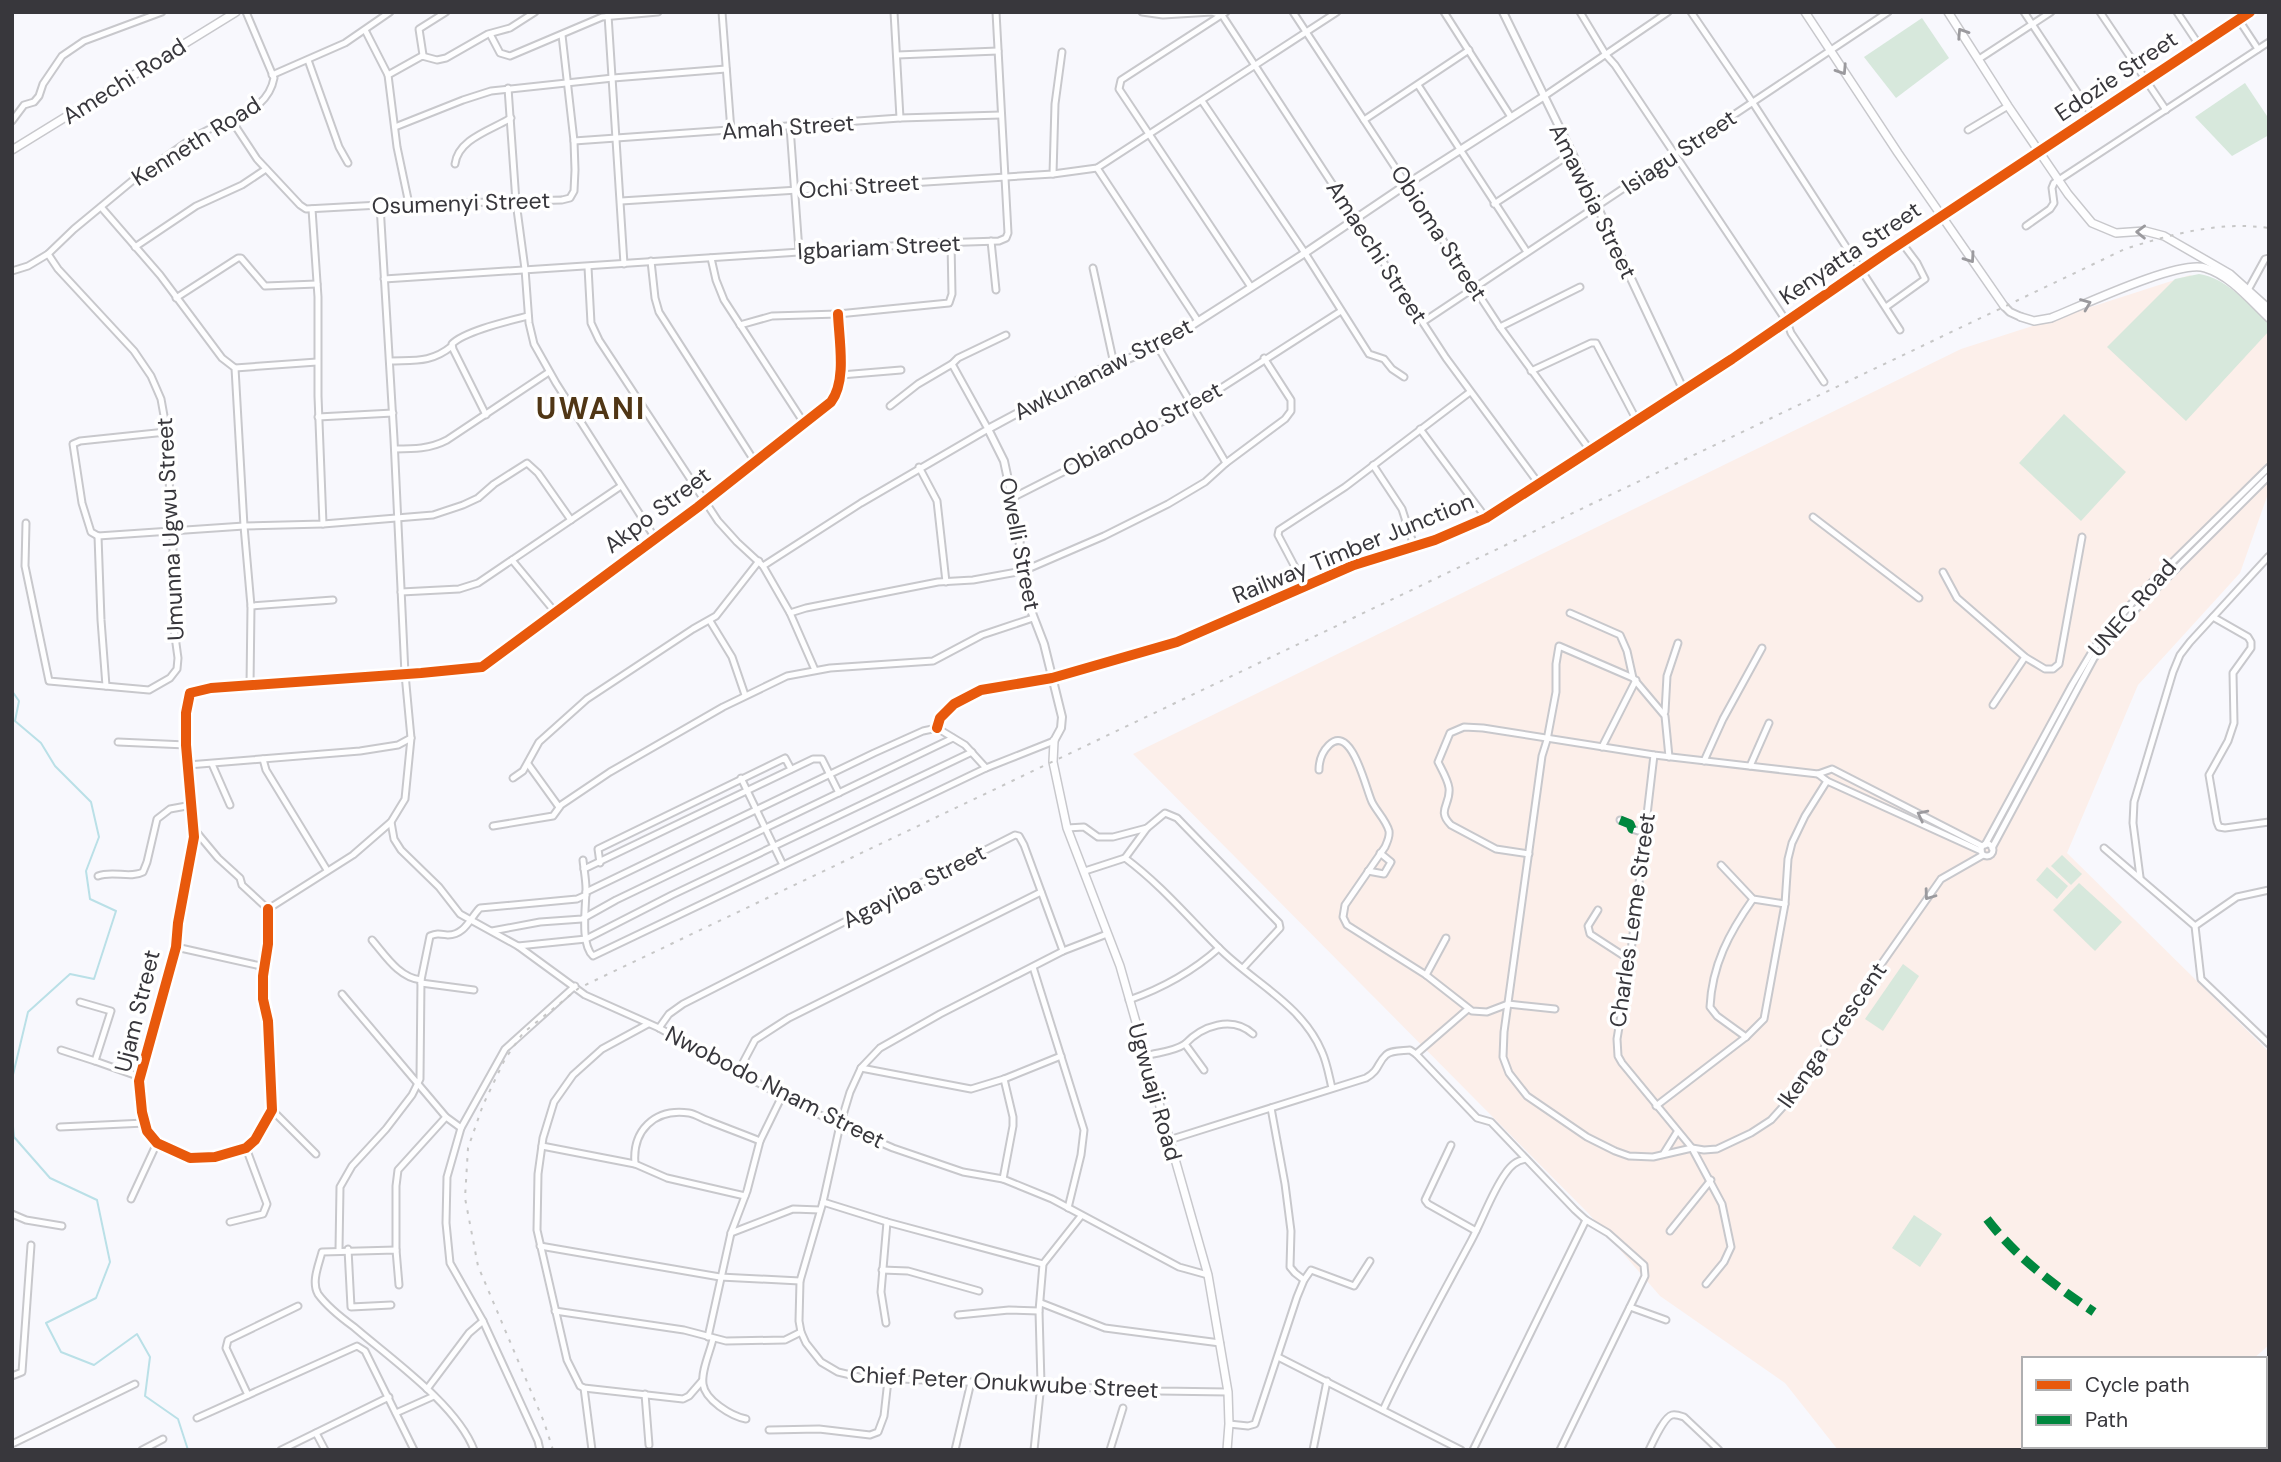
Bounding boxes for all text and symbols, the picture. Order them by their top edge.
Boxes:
street label: Edozie Street [2049,24,2183,128]
one-way arrow [1957,28,1970,41]
street label: Amechi Road [57,31,191,131]
one-way arrow [1834,62,1847,75]
street label: Kenneth Road [126,89,266,193]
street label: Isiagu Street [1616,103,1742,201]
street label: Amah Street [721,107,855,147]
street label: Amawbia Street [1542,118,1644,284]
street label: Obioma Street [1384,160,1494,306]
street label: Ochi Street [798,167,920,205]
street label: Amaechi Street [1320,175,1434,329]
street label: Osumenyi Street [371,185,551,221]
street label: Kenyatta Street [1773,195,1927,311]
one-way arrow [2135,225,2146,240]
street label: Igbariam Street [797,228,961,266]
one-way arrow [1962,250,1974,263]
one-way arrow [2079,299,2091,313]
street label: Awkunanaw Street [1009,311,1197,427]
street label: Obianodo Street [1057,374,1227,484]
district label: UWANI [536,389,646,428]
street label: Umunna Ugwu Street [149,417,191,641]
street label: Akpo Street [598,460,716,560]
street label: Owelli Street [992,475,1048,613]
street label: Railway Timber Junction [1228,486,1478,610]
street label: UNEC Road [2081,553,2183,663]
one-way arrow [1917,809,1929,823]
street label: Charles Leme Street [1602,811,1662,1029]
street label: Agayiba Street [837,837,991,935]
one-way arrow [1925,887,1937,900]
street label: Ujam Street [107,947,167,1075]
street label: Ikenga Crescent [1771,956,1893,1114]
street label: Nwobodo Nnam Street [660,1019,890,1155]
street label: Ugwuaji Road [1121,1020,1189,1164]
legend [2022,1357,2267,1448]
street label: Chief Peter Onukwube Street [849,1359,1159,1405]
text: Cycle path [2085,1371,2190,1399]
text: Path [2085,1406,2128,1434]

